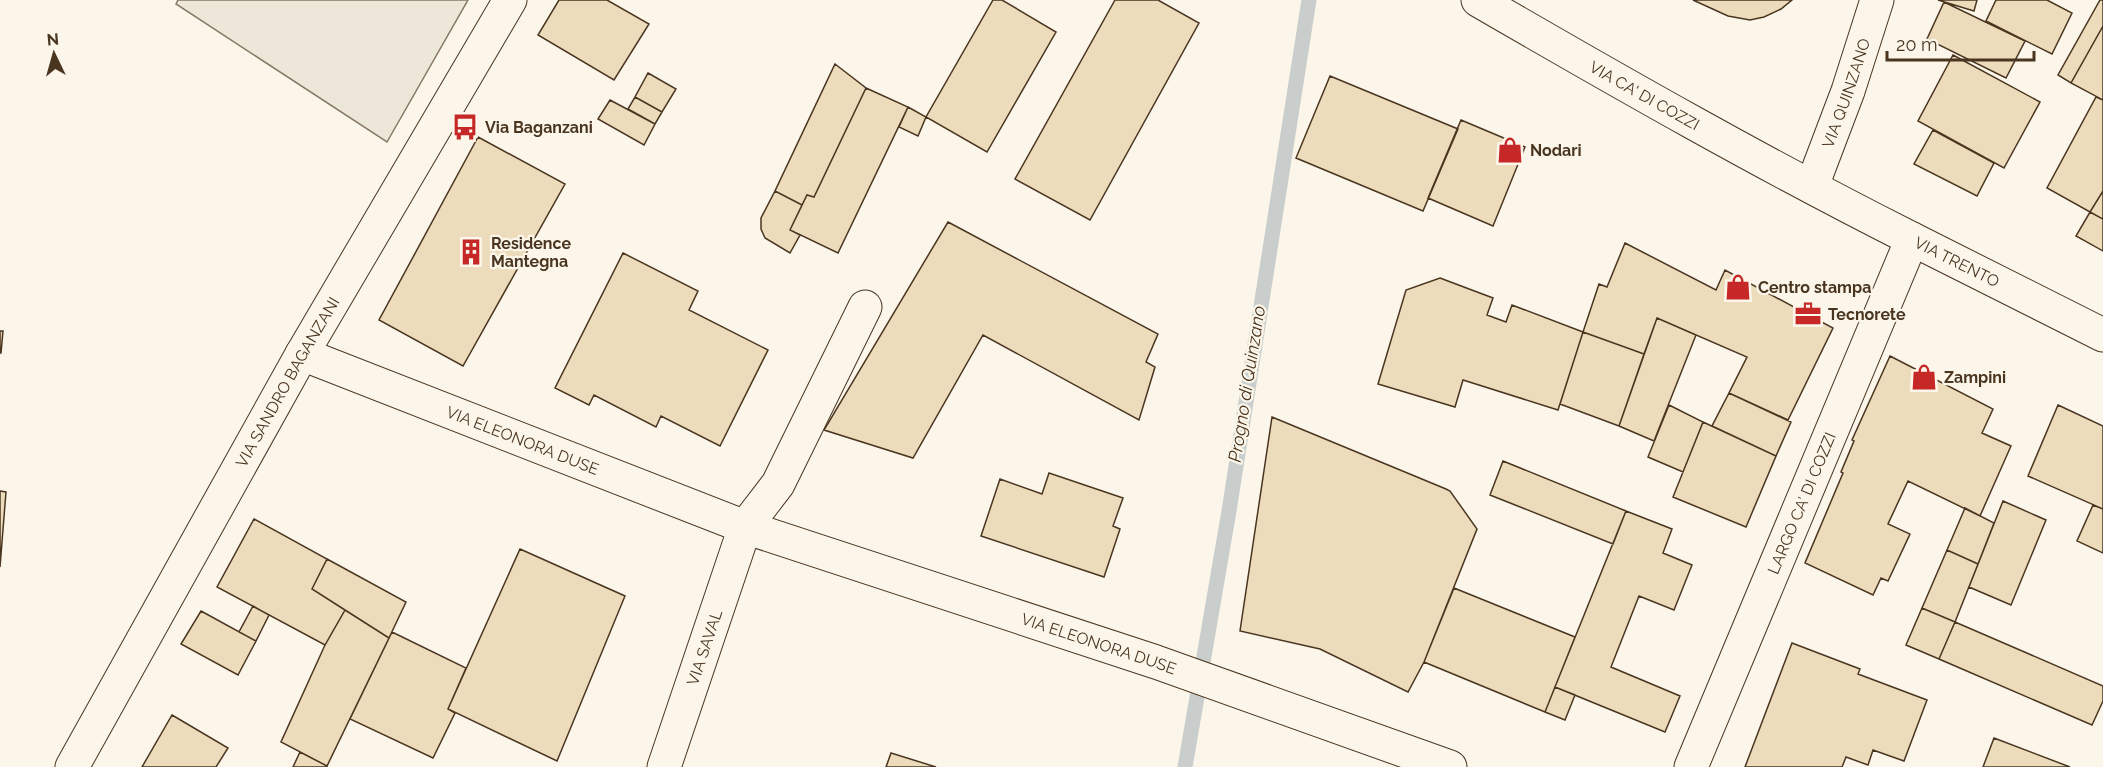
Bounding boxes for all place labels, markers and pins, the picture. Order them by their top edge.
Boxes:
bus stop icon: Via Baganzani [450,112,480,142]
place label: Via Baganzani [485,118,593,137]
shop icon: Nodari [1495,135,1525,165]
place label: Nodari [1530,141,1582,160]
place label: Residence Mantegna [491,234,571,271]
building icon: Residence Mantegna [456,237,486,267]
shop icon: Centro stampa [1723,272,1753,302]
place label: Centro stampa [1758,278,1871,297]
office icon: Tecnorete [1793,299,1823,329]
place label: Tecnorete [1828,305,1906,324]
shop icon: Zampini [1909,362,1939,392]
place label: Zampini [1944,368,2006,387]

